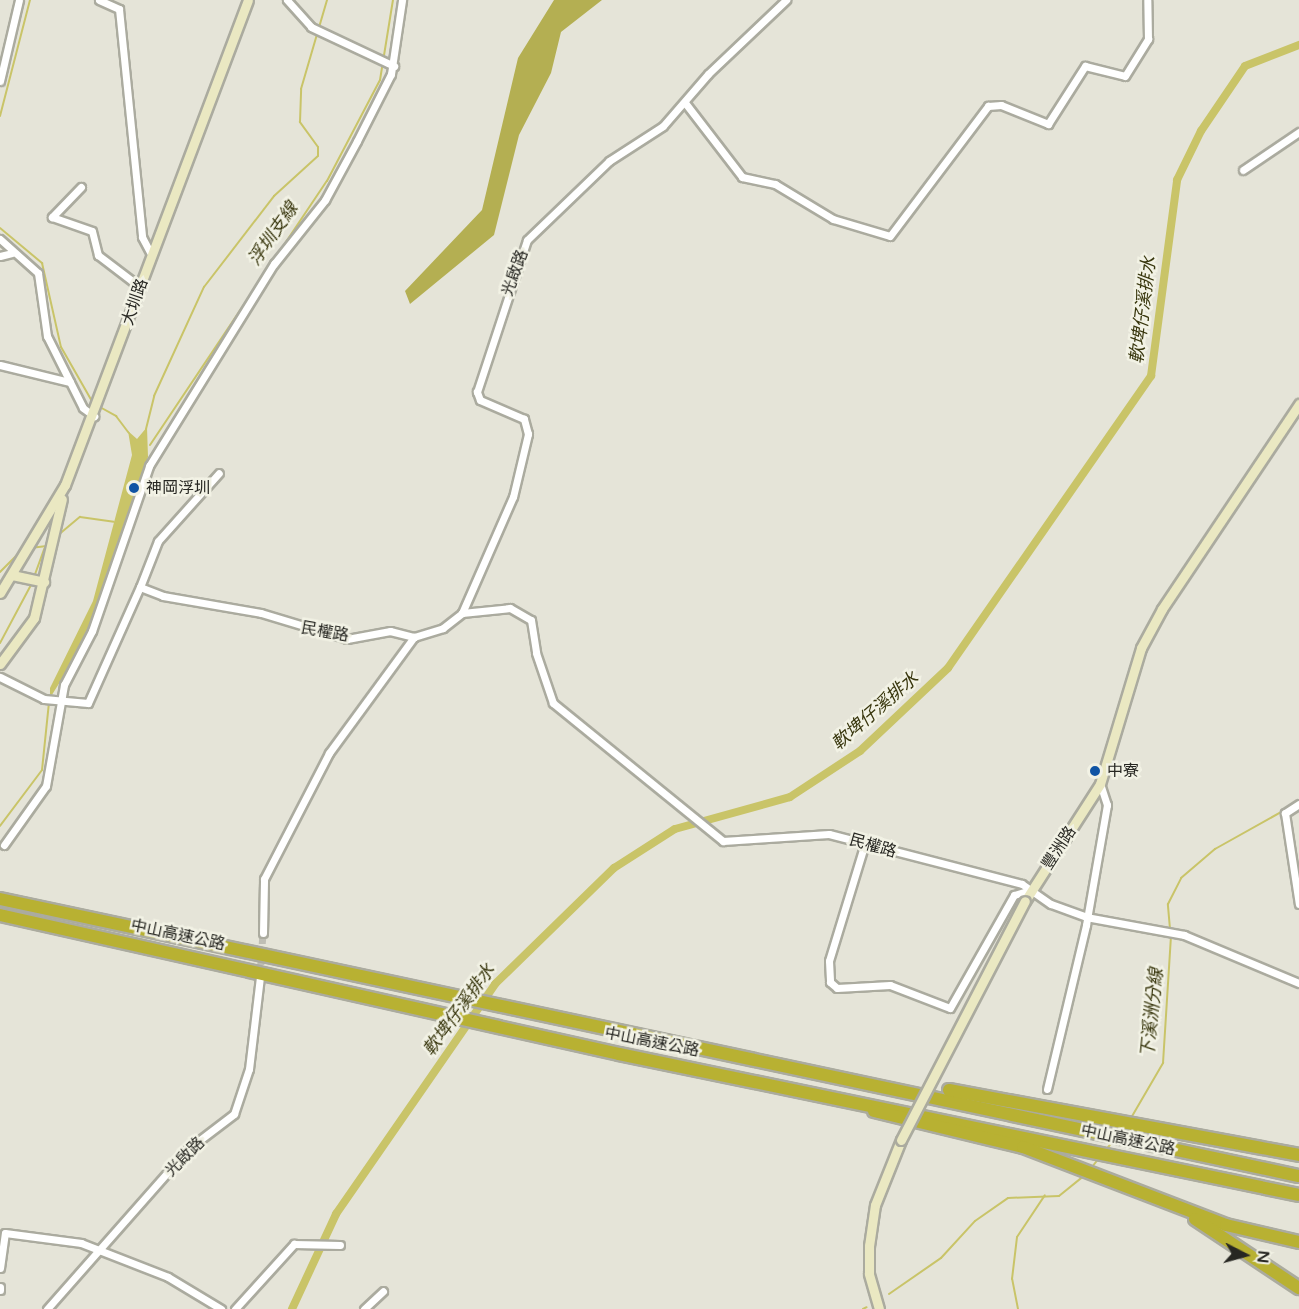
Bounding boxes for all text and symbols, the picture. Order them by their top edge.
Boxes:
water label: 浮圳支線 [244,198,302,270]
street label: 光啟路 [498,247,532,299]
water label: 軟埤仔溪排水 [1126,255,1160,365]
street label: 大圳路 [118,276,152,328]
place label: 神岡浮圳 [146,478,210,498]
marker: 神岡浮圳 [127,481,141,495]
street label: 民權路 [300,618,350,646]
water label: 軟埤仔溪排水 [827,667,923,755]
place label: 中寮 [1107,761,1139,781]
marker: 中寮 [1088,764,1102,778]
street label: 豐洲路 [1038,823,1080,873]
street label: 民權路 [847,830,899,862]
street label: 中山高速公路 [129,916,227,954]
water label: 軟埤仔溪排水 [419,960,499,1060]
water label: 下溪洲分線 [1137,967,1167,1059]
street label: 中山高速公路 [603,1023,701,1061]
street label: 中山高速公路 [1079,1121,1177,1159]
street label: 光啟路 [161,1133,209,1181]
north arrow [1215,1225,1275,1285]
text: N [1252,1249,1274,1264]

